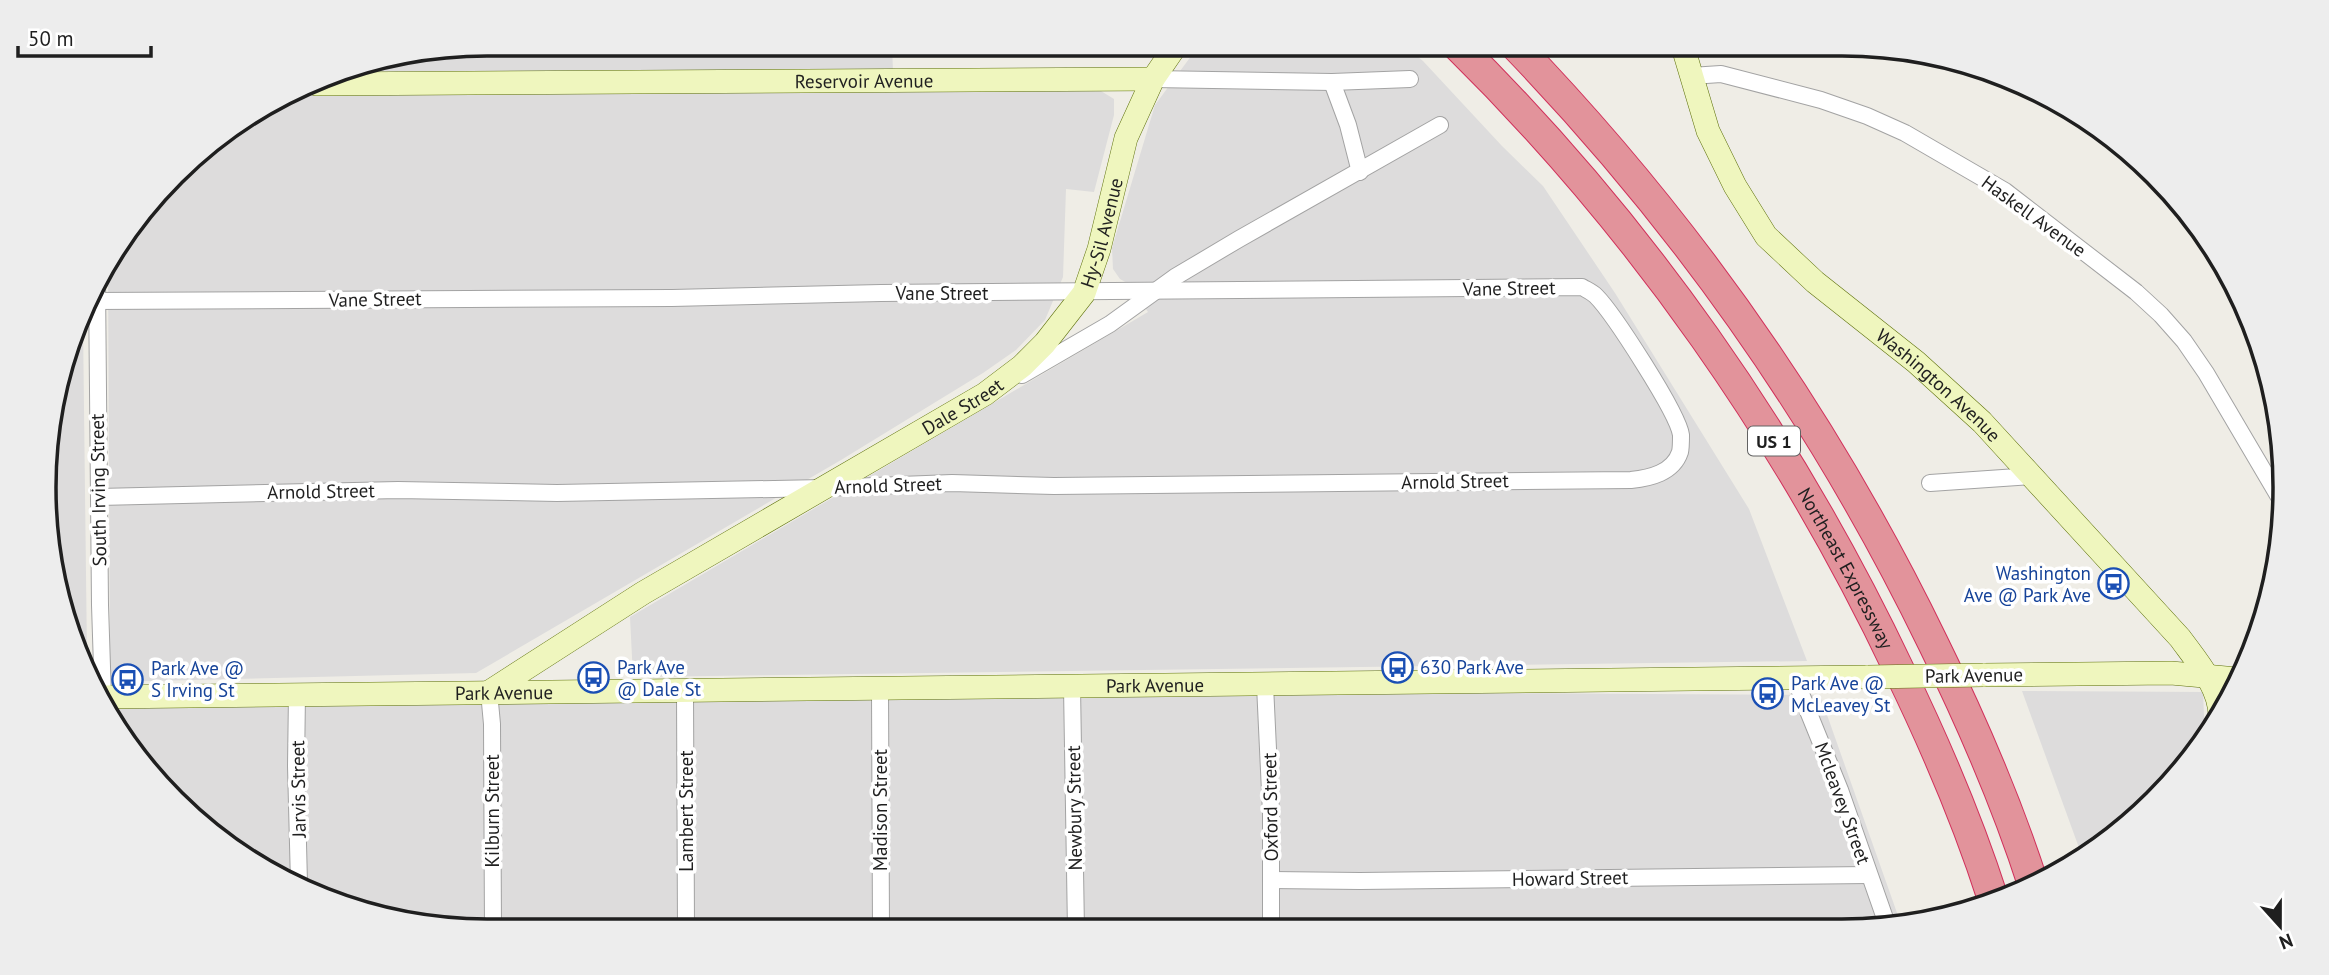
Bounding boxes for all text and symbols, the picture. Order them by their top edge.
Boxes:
scale bar [18,14,150,58]
text: 50 m [28,25,74,52]
street label: Reservoir Avenue [795,68,933,93]
street label: Haskell Avenue [1977,170,2091,262]
street label: Hy-Sil Avenue [1075,175,1128,291]
street label: Vane Street [1461,275,1556,301]
street label: Vane Street [895,281,989,305]
street label: Vane Street [327,286,422,312]
street label: Washington Avenue [1871,323,2006,447]
street label: Dale Street [917,372,1008,440]
street label: South Irving Street [85,413,111,567]
road number: US 1 [1748,426,1800,456]
street label: Arnold Street [1401,468,1510,494]
street label: Arnold Street [834,471,943,499]
street label: Arnold Street [267,478,376,504]
street label: Northeast Expressway [1793,483,1899,653]
place label: Washington Ave @ Park Ave [1964,561,2091,607]
bus stop icon: Washington Ave @ Park Ave [2097,567,2131,601]
bus stop icon: 630 Park Ave [1380,650,1414,684]
place label: Park Ave @ Dale St [617,655,702,701]
place label: 630 Park Ave [1420,655,1524,679]
place label: Park Ave @ S Irving St [151,656,244,702]
bus stop icon: Park Ave @ Dale St [577,661,611,695]
bus stop icon: Park Ave @ S Irving St [111,662,145,696]
street label: Park Avenue [1925,662,2023,688]
place label: Park Ave @ McLeavey St [1791,671,1891,717]
street label: Park Avenue [1106,673,1204,698]
bus stop icon: Park Ave @ McLeavey St [1751,677,1785,711]
street label: Park Avenue [455,680,553,705]
street label: Mcleavey Street [1810,739,1876,868]
street label: Jarvis Street [285,740,311,839]
street label: Newbury Street [1061,745,1087,871]
street label: Madison Street [868,748,892,871]
street label: Lambert Street [674,750,698,872]
street label: Oxford Street [1257,752,1283,861]
street label: Kilburn Street [480,754,504,868]
street label: Howard Street [1512,865,1629,891]
north arrow [2245,891,2315,961]
text: N [2276,928,2296,955]

